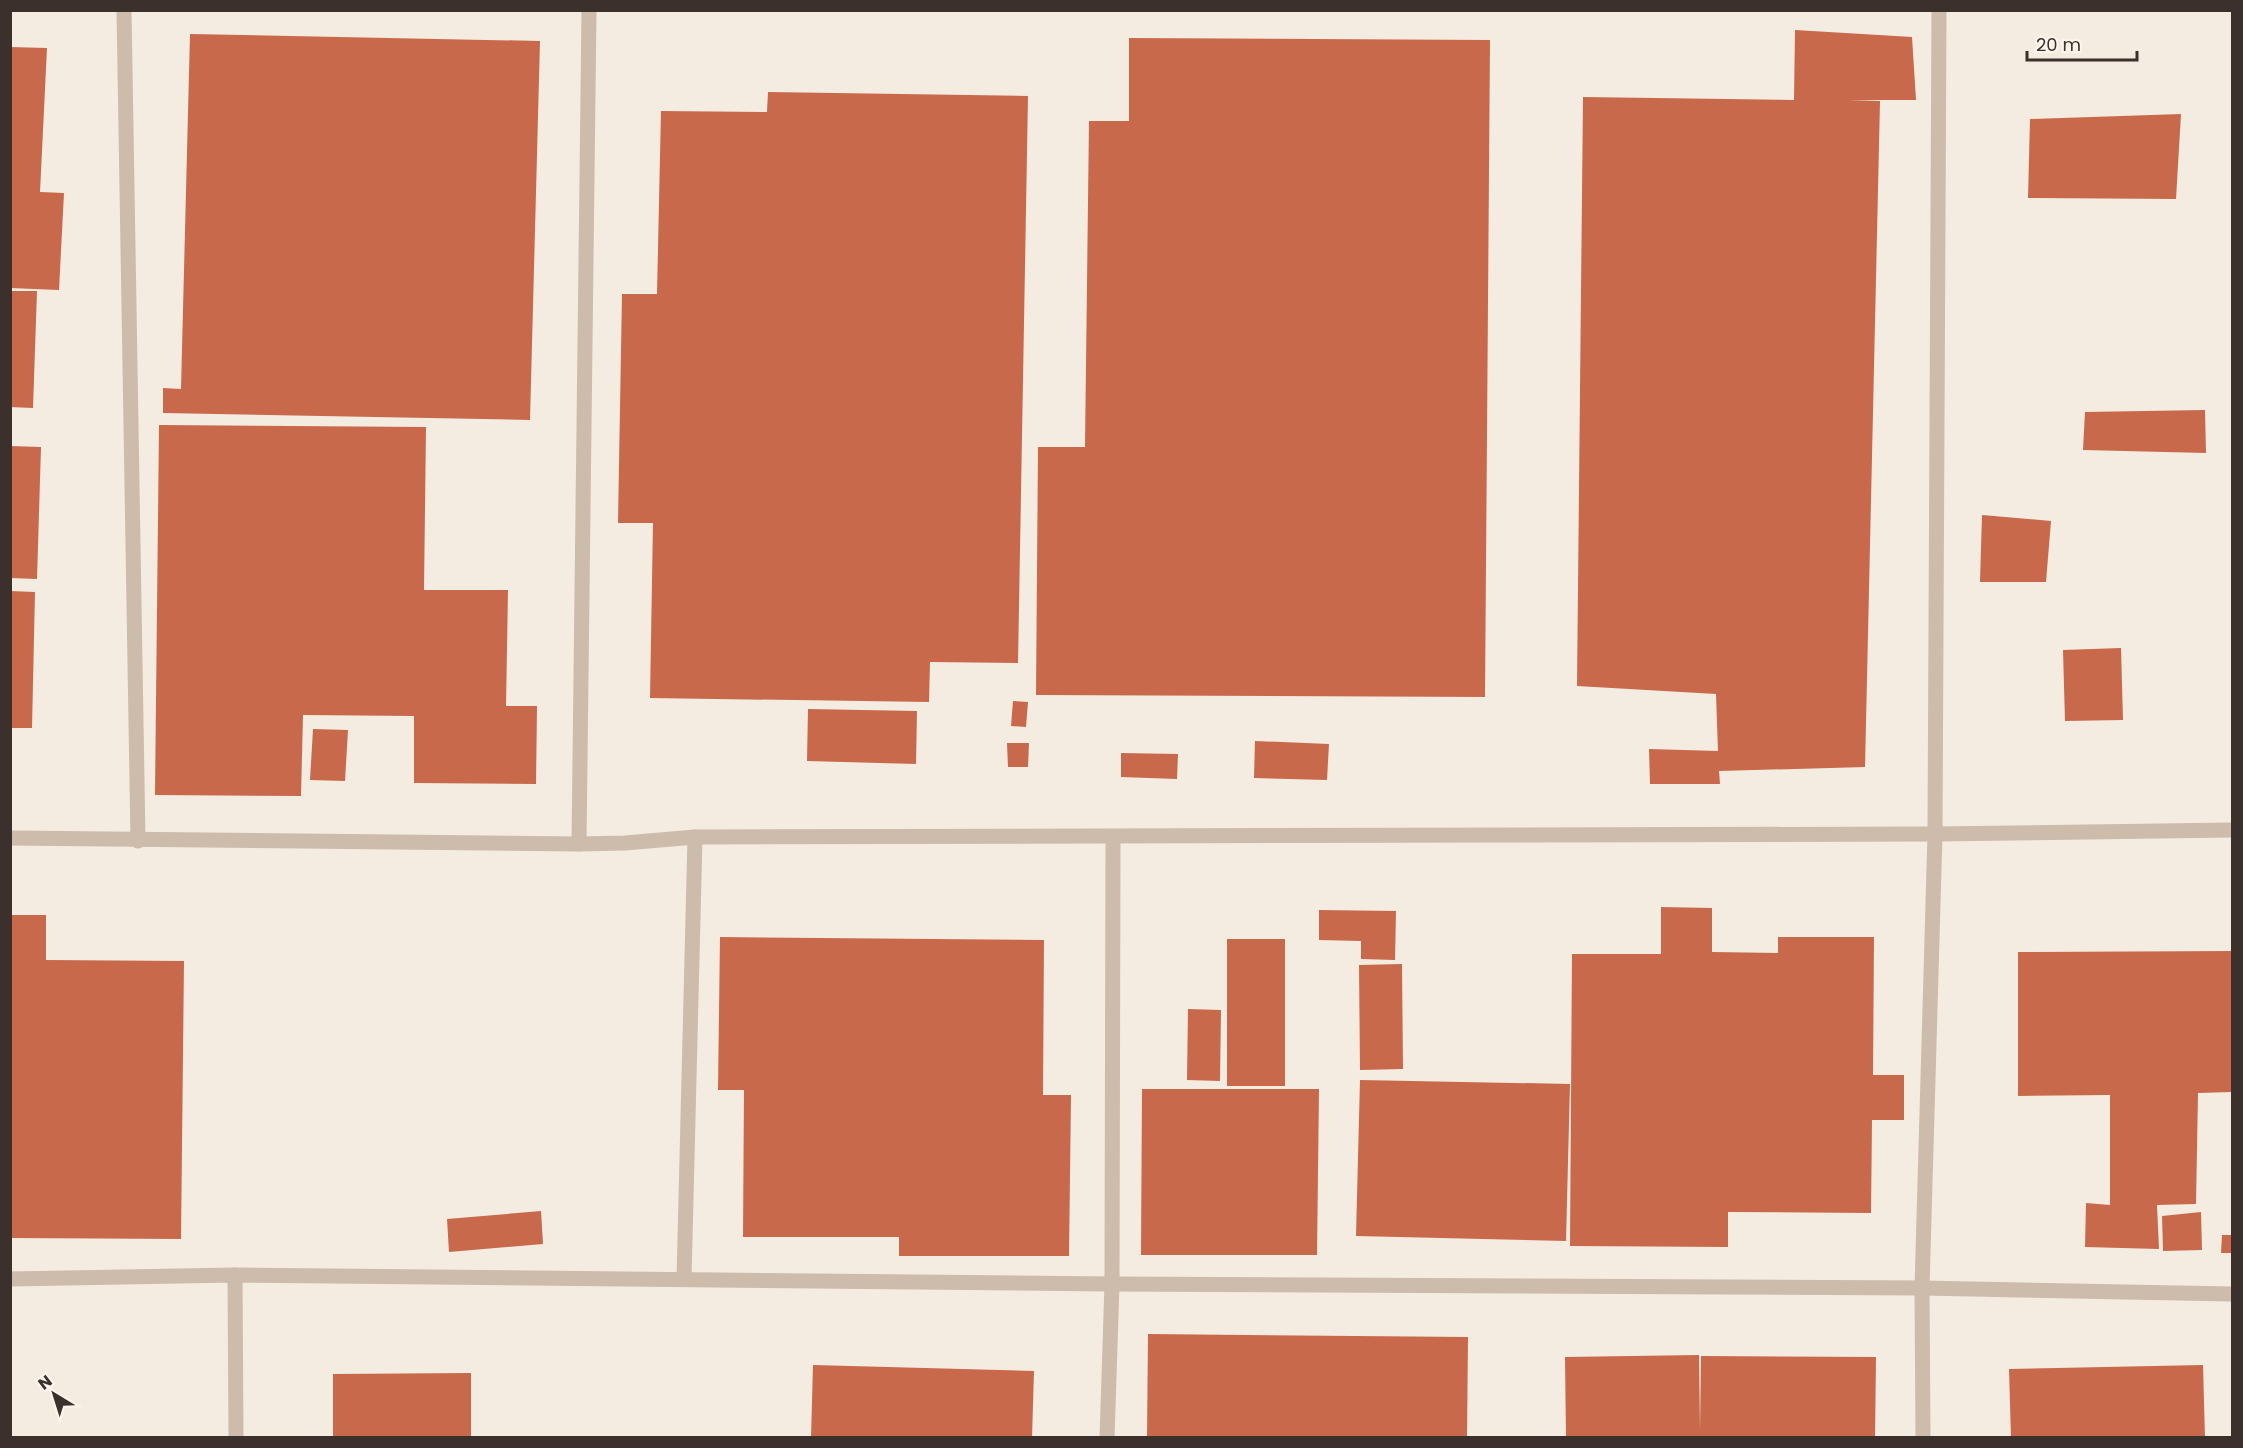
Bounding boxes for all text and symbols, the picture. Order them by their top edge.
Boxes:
scale bar [2027,24,2136,62]
text: 20 m [2036,32,2081,57]
north arrow [24,1364,84,1424]
text: N [33,1370,57,1395]

